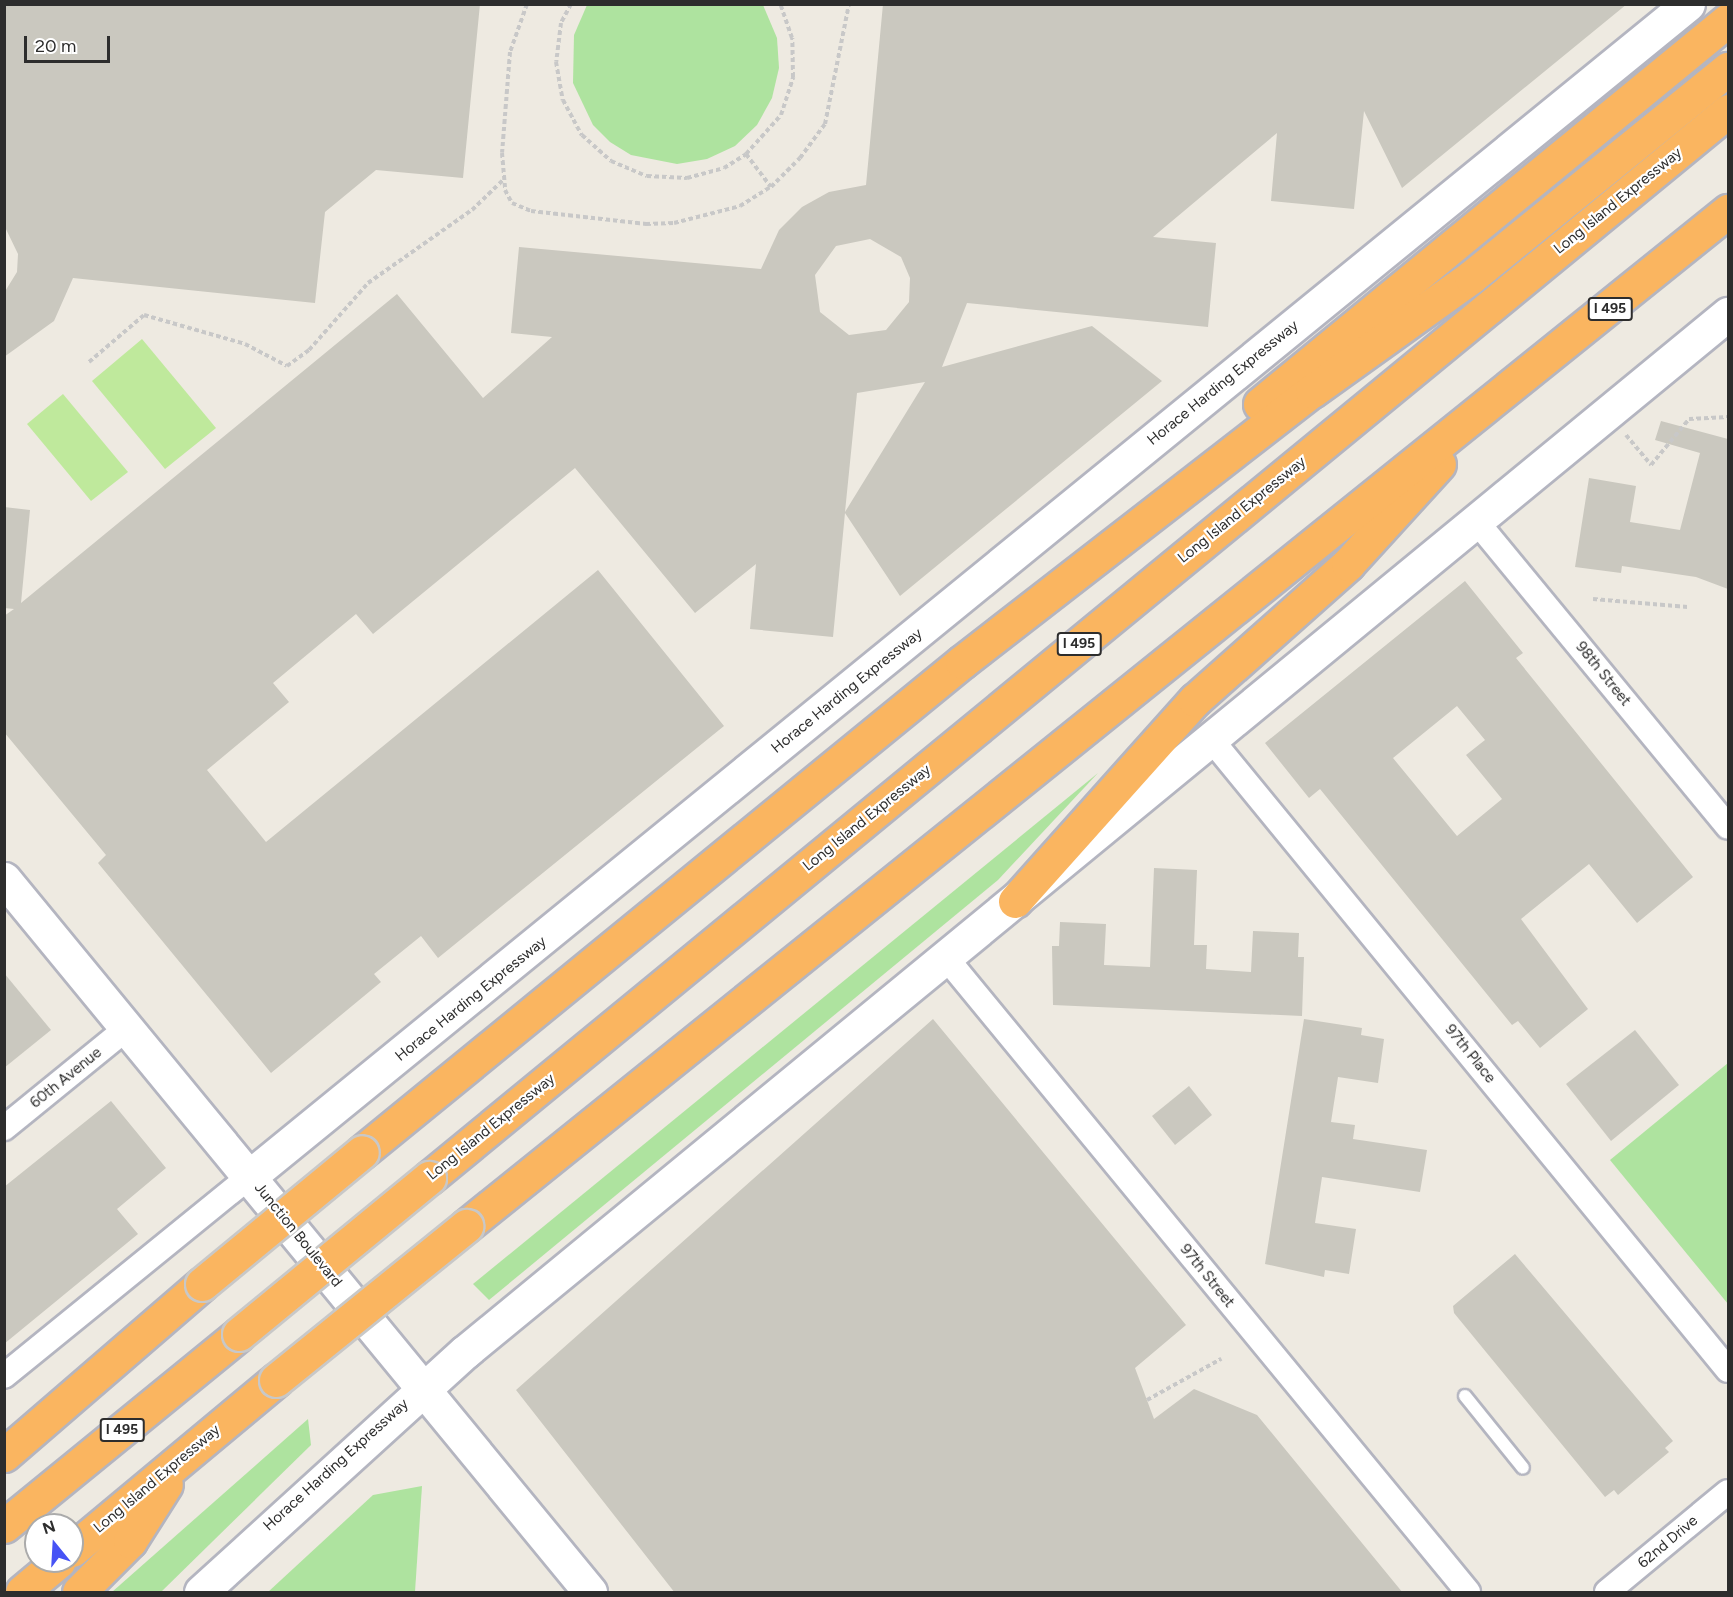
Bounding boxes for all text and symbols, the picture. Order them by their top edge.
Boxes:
scale bar [27,24,112,62]
text: 20 m [35,35,76,57]
street label: Long Island Expressway [1550,144,1686,258]
road number: I 495 [1588,298,1632,320]
street label: Horace Harding Expressway [1144,317,1302,449]
street label: Long Island Expressway [1174,453,1310,567]
street label: Horace Harding Expressway [768,625,926,757]
road number: I 495 [1056,633,1102,655]
street label: 98th Street [1572,638,1634,710]
street label: Long Island Expressway [799,761,935,875]
street label: Horace Harding Expressway [392,933,550,1065]
street label: 97th Place [1441,1021,1499,1087]
street label: 60th Avenue [27,1044,105,1112]
street label: Long Island Expressway [423,1070,559,1184]
street label: Junction Boulevard [250,1179,346,1291]
street label: 97th Street [1176,1241,1238,1311]
street label: Horace Harding Expressway [260,1395,412,1535]
road number: I 495 [100,1419,144,1441]
street label: Long Island Expressway [90,1421,224,1537]
street label: 62nd Drive [1634,1512,1702,1572]
north arrow [24,1513,84,1573]
text: N [40,1516,58,1538]

